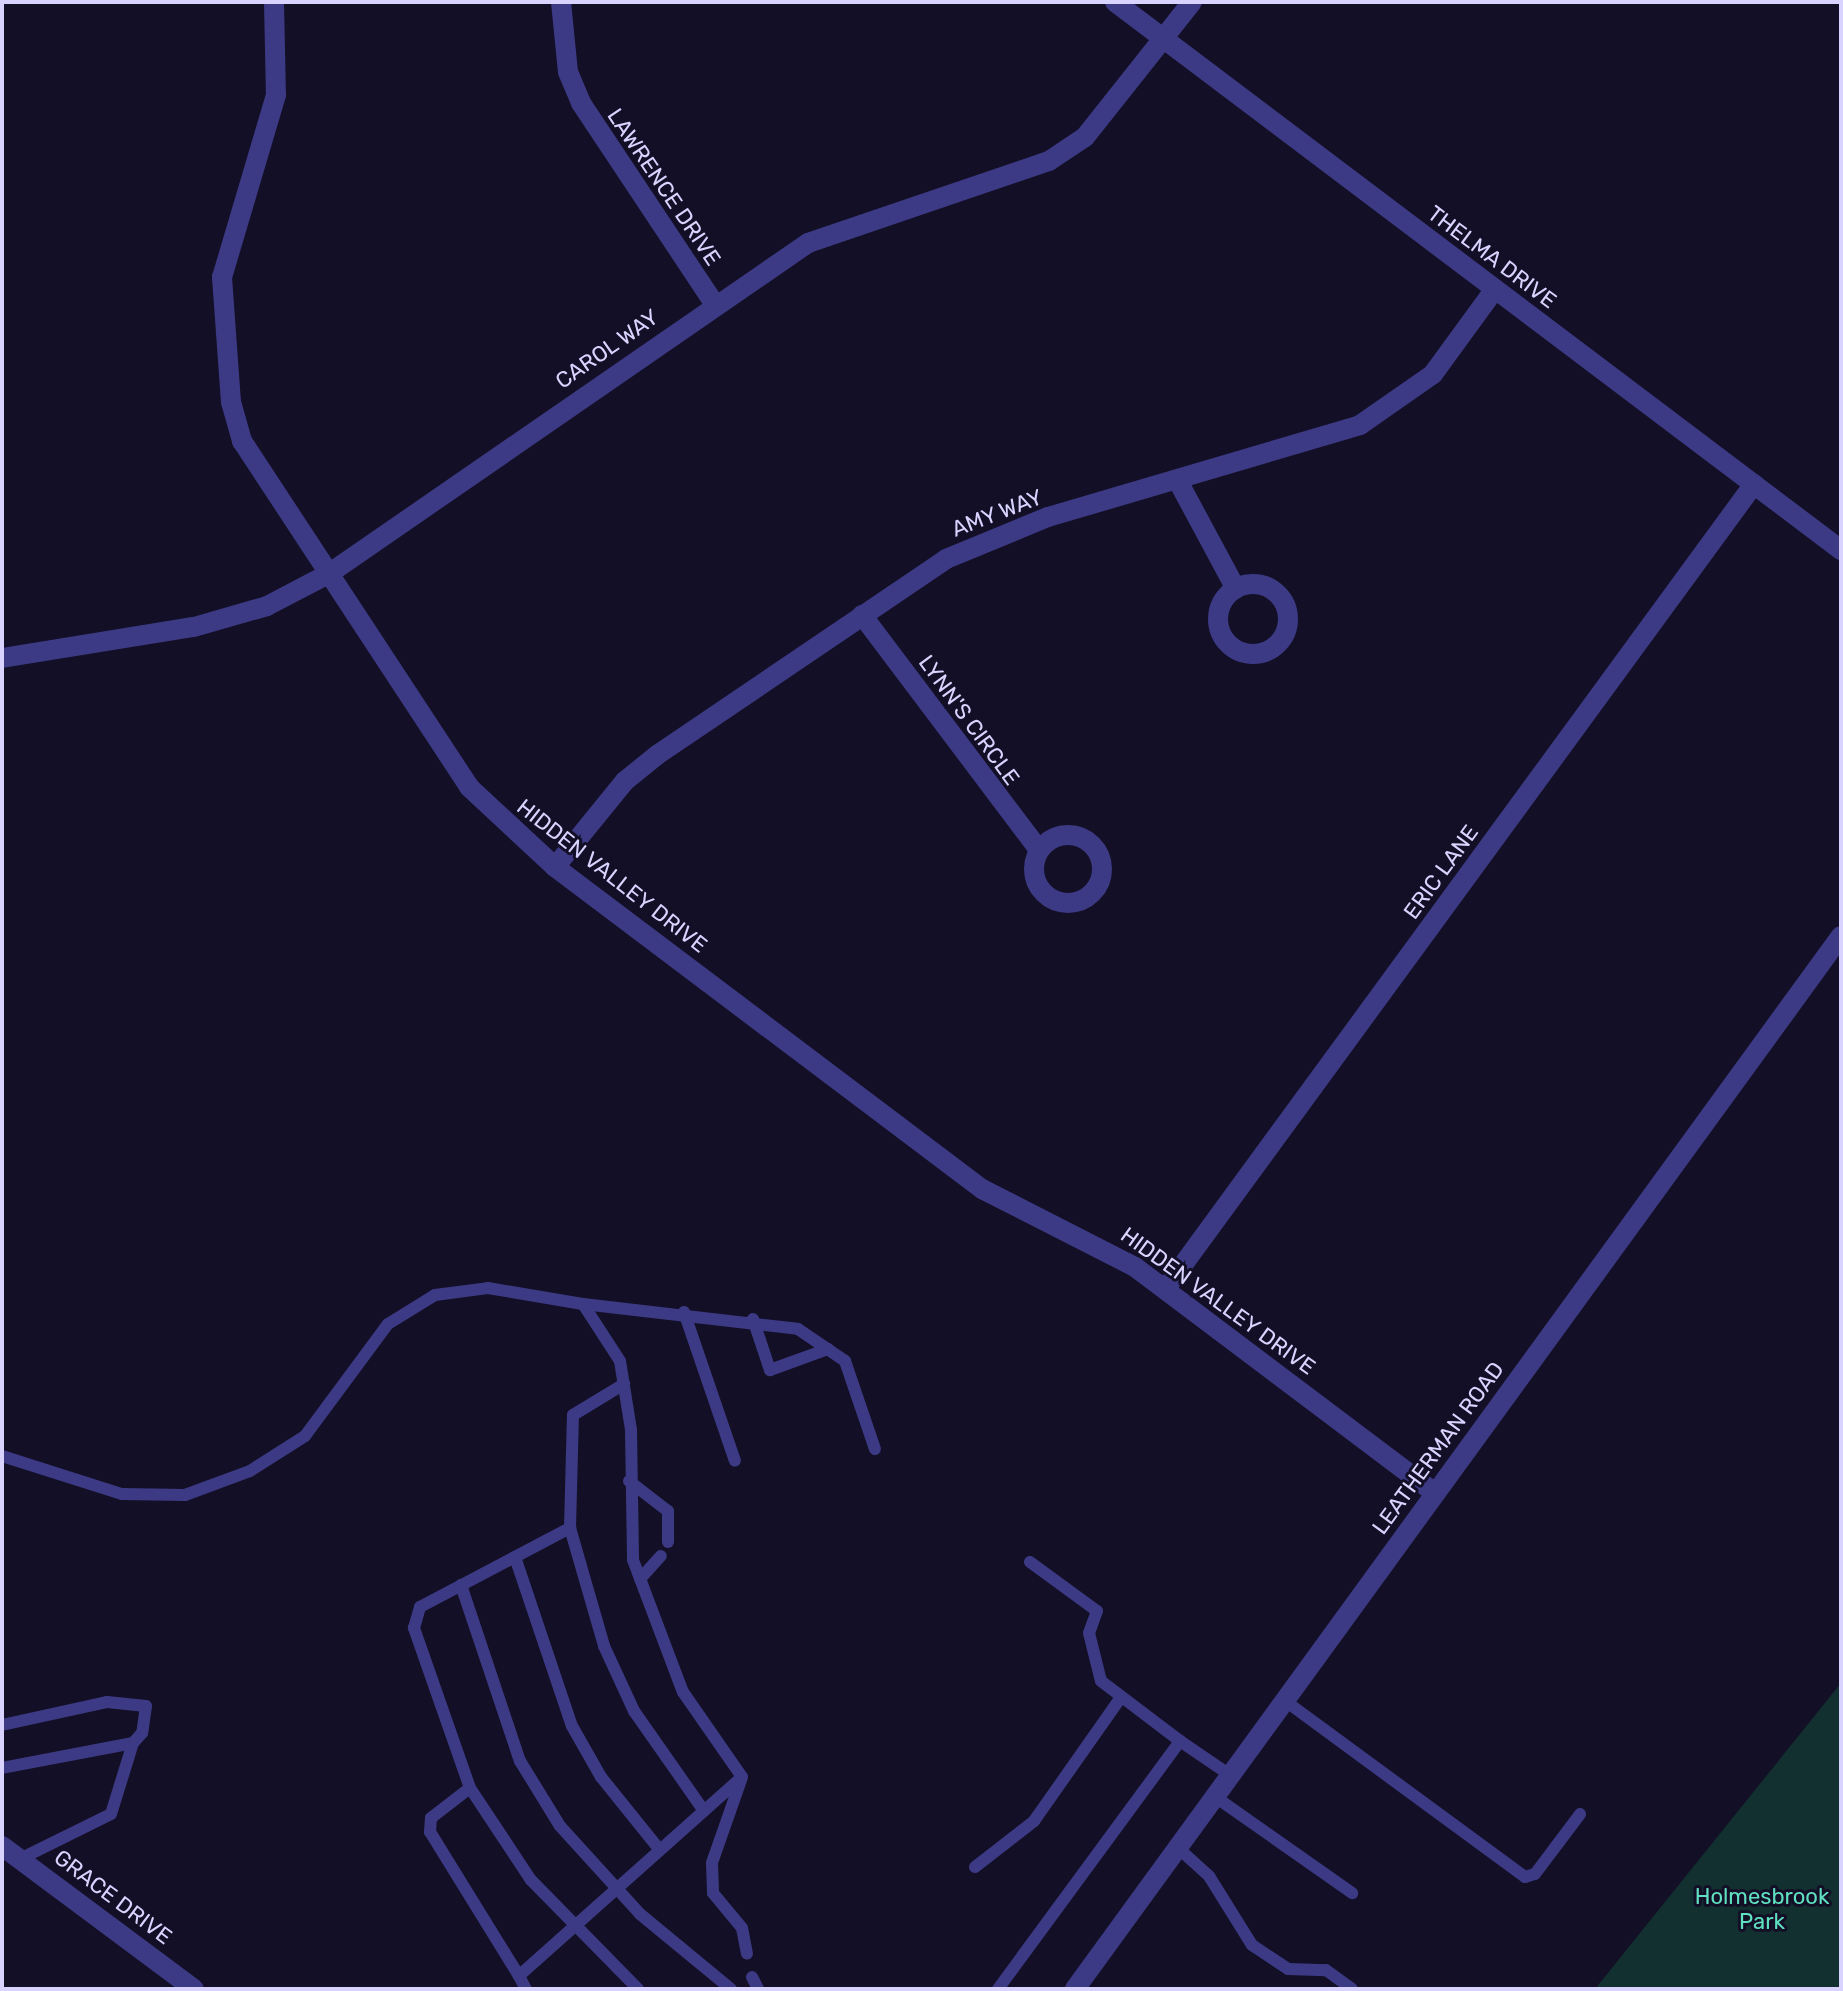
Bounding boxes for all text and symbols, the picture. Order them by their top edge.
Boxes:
street label: LAWRENCE DRIVE [602,103,726,271]
street label: THELMA DRIVE [1422,200,1562,314]
street label: CAROL WAY [550,304,664,394]
street label: AMY WAY [947,483,1047,543]
street label: LYNN'S CIRCLE [913,650,1025,790]
street label: HIDDEN VALLEY DRIVE [511,793,713,959]
street label: ERIC LANE [1398,820,1484,924]
street label: HIDDEN VALLEY DRIVE [1115,1221,1321,1381]
street label: LEATHERMAN ROAD [1367,1357,1509,1539]
street label: GRACE DRIVE [49,1844,177,1950]
park label: Holmesbrook Park [1695,1883,1829,1934]

